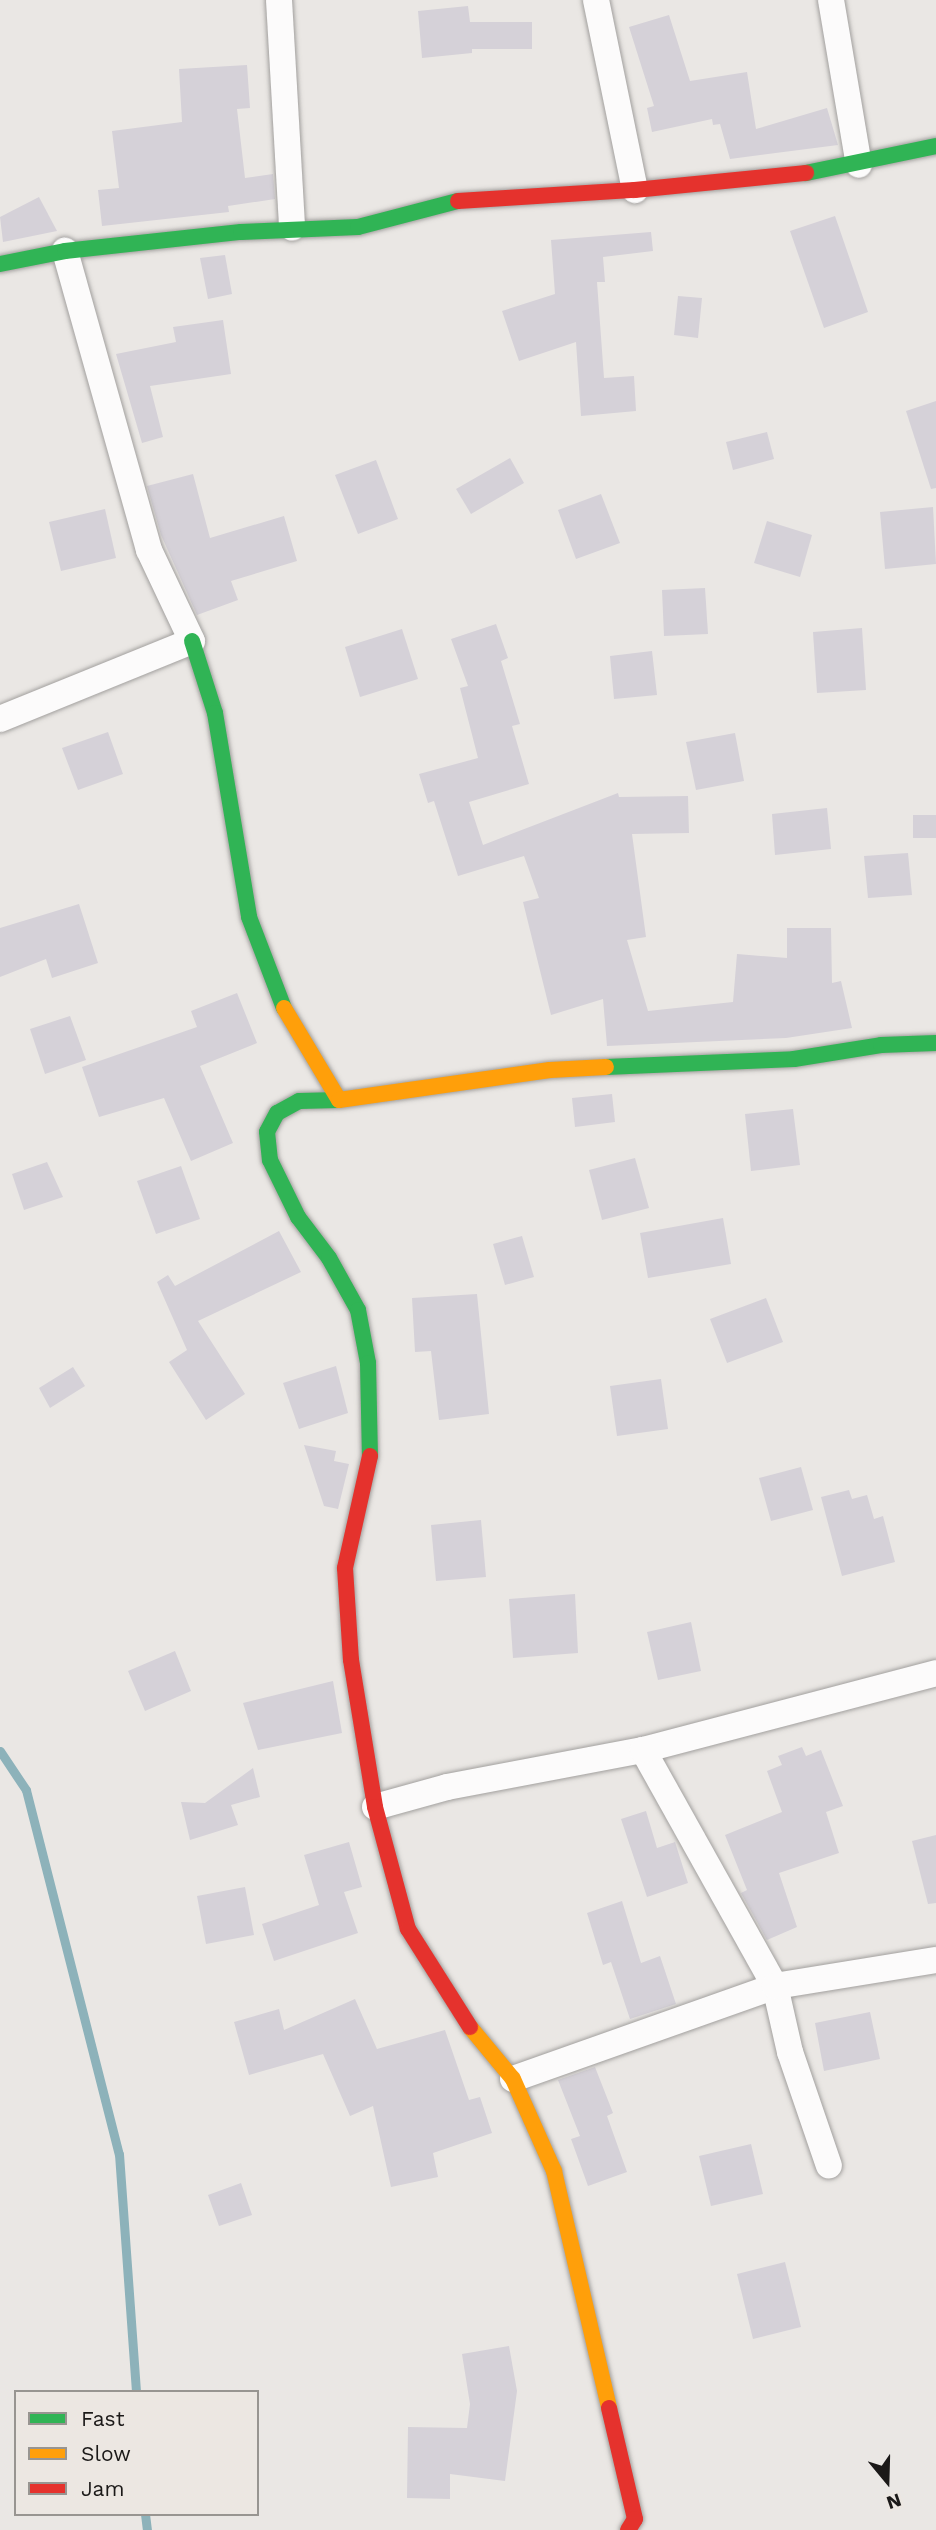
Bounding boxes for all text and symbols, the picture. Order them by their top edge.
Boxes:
legend [14,2390,259,2516]
text: Fast [81,2406,125,2431]
text: Slow [81,2441,131,2466]
north arrow [852,2446,922,2516]
text: Jam [81,2476,124,2501]
text: N [884,2488,904,2514]

